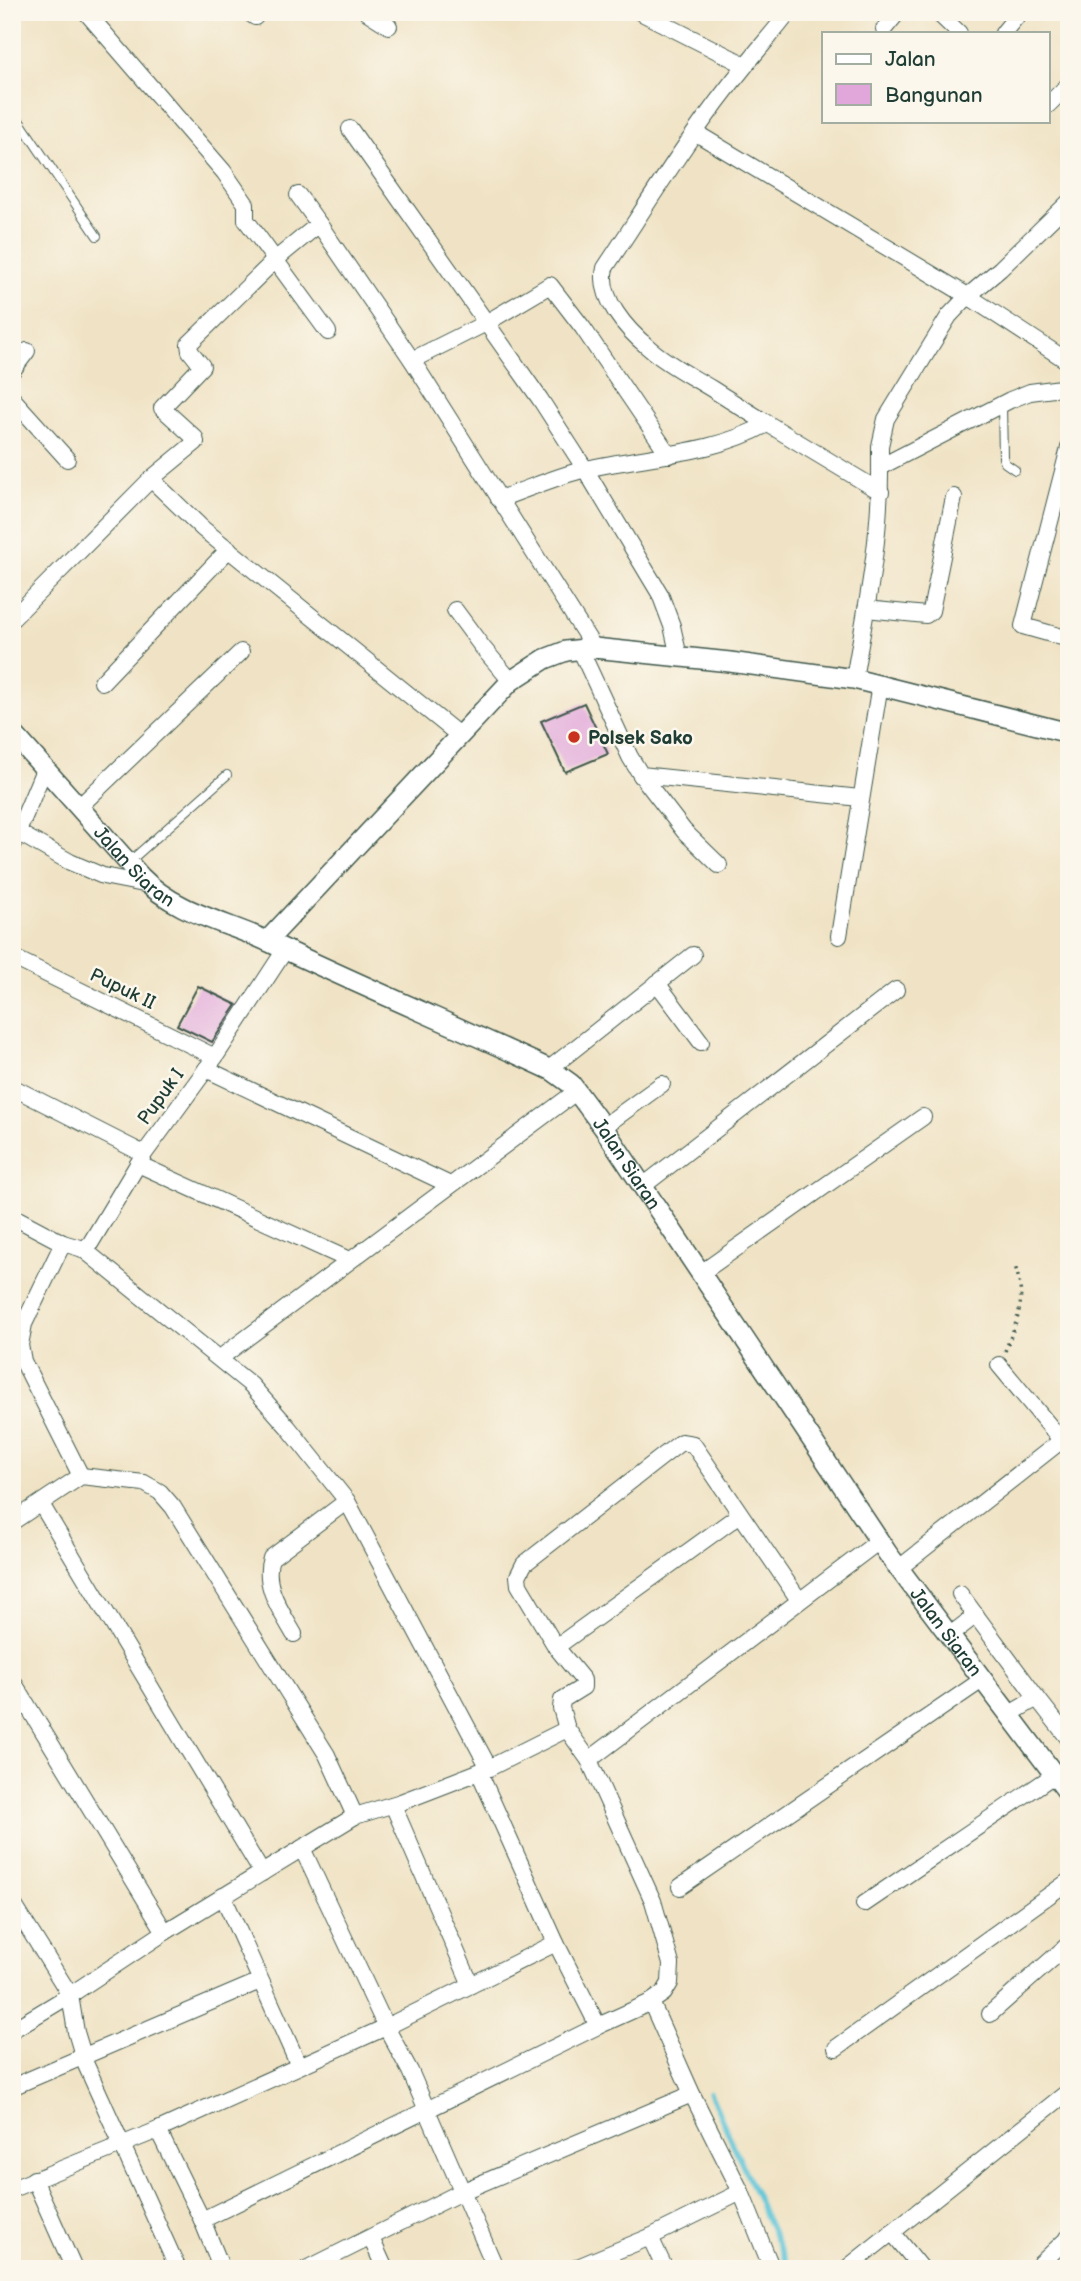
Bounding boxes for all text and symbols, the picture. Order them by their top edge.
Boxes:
legend [822,32,1050,122]
text: Jalan [885,47,936,72]
text: Bangunan [885,83,983,108]
place label: Polsek Sako [588,727,693,750]
marker: Polsek Sako [566,729,582,745]
street label: Jalan Siaran [88,822,178,913]
street label: Pupuk II [86,964,159,1015]
street label: Pupuk I [133,1064,189,1130]
street label: Jalan Siaran [587,1114,665,1214]
street label: Jalan Siaran [904,1583,986,1681]

